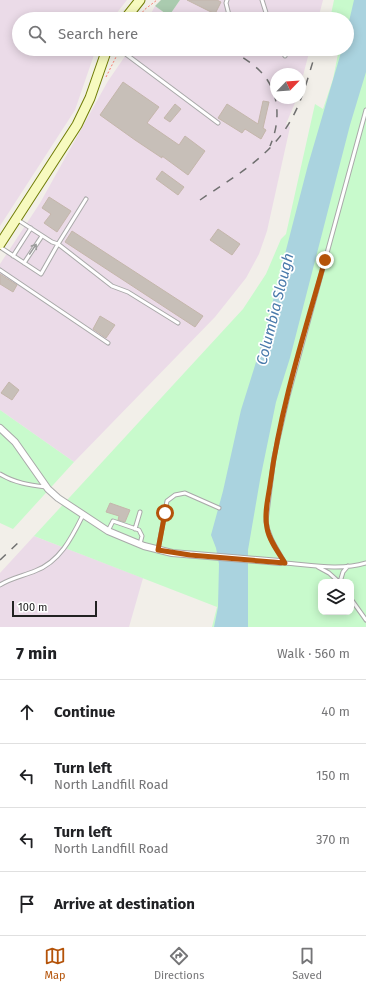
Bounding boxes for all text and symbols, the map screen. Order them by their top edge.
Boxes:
search box [12,12,354,56]
icon: search [26,23,48,45]
text: Search here [58,25,138,43]
north arrow [270,68,306,104]
one-way arrow [29,244,37,255]
water label: Columbia Slough [252,251,298,367]
route end [316,251,334,269]
route start [156,504,174,522]
map controls [318,579,354,615]
button: layers [318,579,354,615]
scale bar [12,599,97,618]
text: 100 m [18,601,47,614]
text: 7 min [16,643,57,664]
text: Walk · 560 m [277,646,350,661]
icon: ahead [16,701,38,723]
text: Continue [54,703,115,721]
text: 40 m [321,704,350,719]
text: Turn left [54,759,112,777]
icon: left [16,765,38,787]
text: 150 m [316,768,350,783]
text: North Landfill Road [54,777,169,792]
text: Turn left [54,823,112,841]
icon: left [16,829,38,851]
text: 370 m [316,832,350,847]
text: North Landfill Road [54,841,169,856]
icon: arrive [16,893,38,915]
text: Arrive at destination [54,895,195,913]
tab: Map [44,945,66,982]
tab: Directions [154,945,204,982]
tab: Saved [292,945,322,982]

